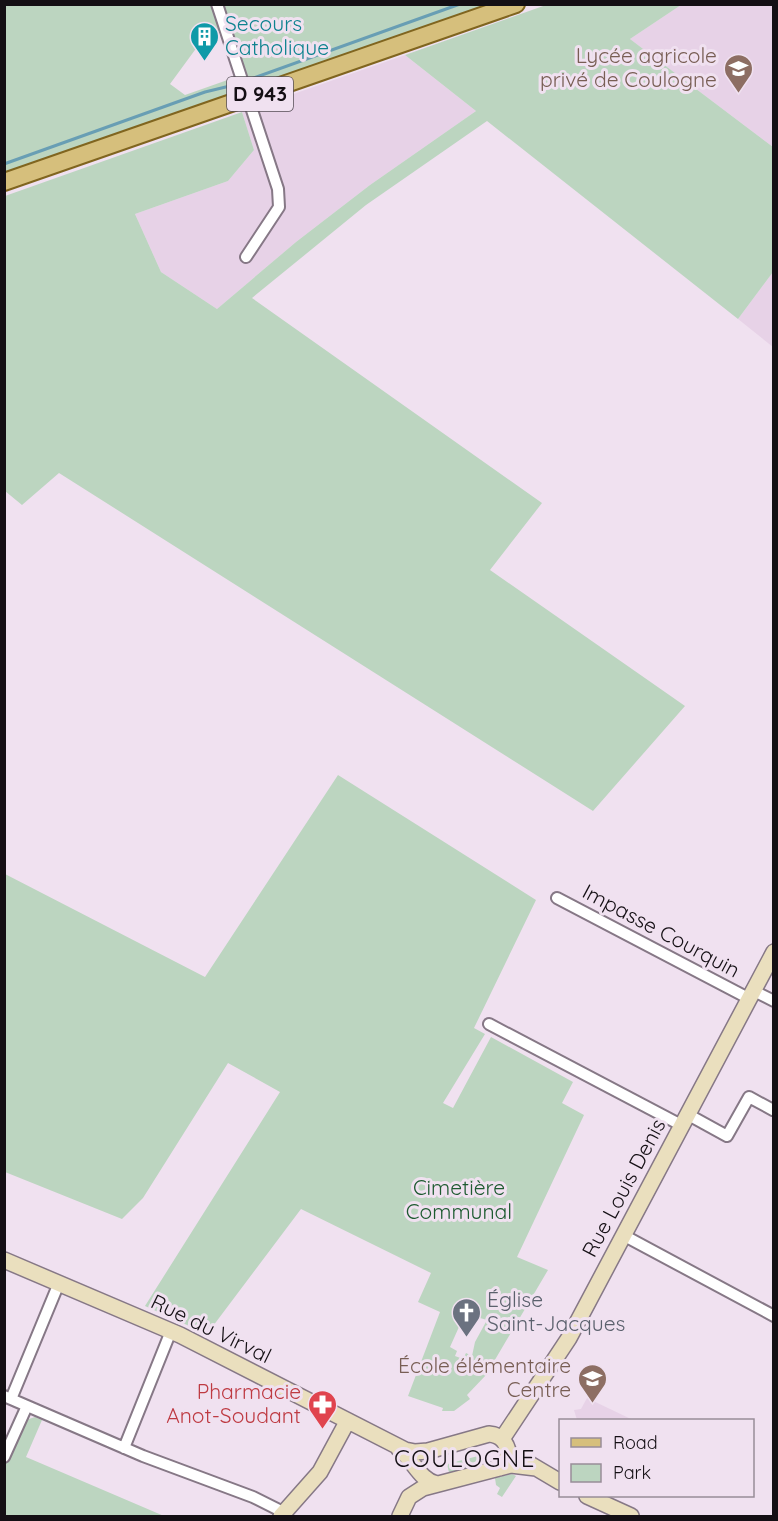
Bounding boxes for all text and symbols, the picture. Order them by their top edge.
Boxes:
place label: Secours Catholique [225,10,329,60]
building icon: Secours Catholique [188,20,220,62]
place label: Lycée agricole privé de Coulogne [540,42,717,92]
school or university icon: Lycée agricole privé de Coulogne [722,52,754,94]
road number: D 943 [227,77,293,111]
street label: Impasse Courquin [578,878,745,983]
street label: Rue Louis Denis [576,1114,670,1261]
park label: Cimetière Communal [406,1174,512,1224]
place label: Église Saint-Jacques [487,1286,625,1336]
street label: Rue du Virval [147,1288,276,1368]
church icon: Église Saint-Jacques [450,1296,482,1338]
place label: École élémentaire Centre [398,1352,571,1402]
school or university icon: École élémentaire Centre [576,1362,608,1404]
place label: Pharmacie Anot-Soudant [166,1378,301,1428]
pharmacy icon: Pharmacie Anot-Soudant [306,1388,338,1430]
legend [559,1419,754,1497]
text: Road [613,1431,658,1454]
district label: COULOGNE [394,1443,536,1473]
text: Park [613,1461,651,1484]

